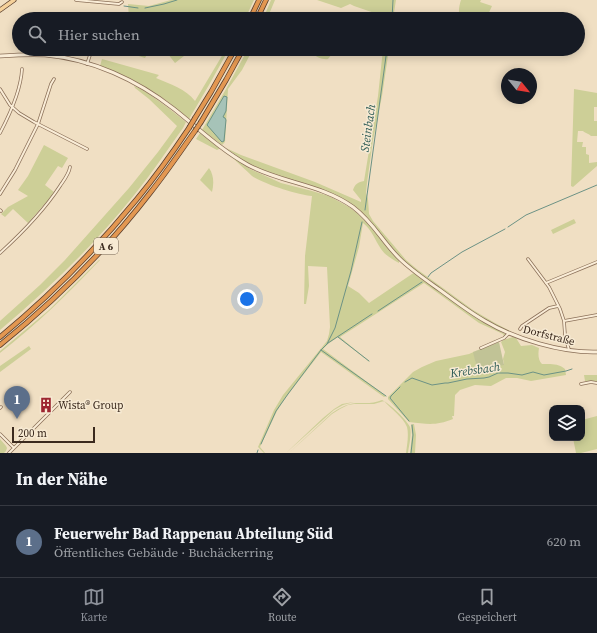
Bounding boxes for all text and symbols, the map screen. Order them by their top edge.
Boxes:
search box [12,12,585,56]
icon: search [26,23,48,45]
text: Hier suchen [58,24,140,45]
north arrow [501,68,537,104]
water label: Steinbach [357,103,379,153]
road number: A 6 [94,238,118,254]
your location [237,289,257,309]
street label: Dorfstraße [521,322,577,349]
water label: Krebsbach [448,359,502,382]
pin: 1 [4,386,30,419]
building icon: Wista® Group [37,396,55,414]
place label: Wista® Group [58,398,123,413]
map controls [549,405,585,441]
button: layers [549,405,585,441]
scale bar [12,425,95,444]
text: 200 m [18,426,47,441]
text: In der Nähe [16,467,107,491]
text: Feuerwehr Bad Rappenau Abteilung Süd [54,523,333,544]
text: 1 [25,533,33,550]
text: 620 m [547,533,581,550]
text: Öffentliches Gebäude · Buchäckerring [54,544,273,561]
tab: Karte [80,586,107,625]
tab: Route [268,586,297,625]
tab: Gespeichert [458,586,517,625]

